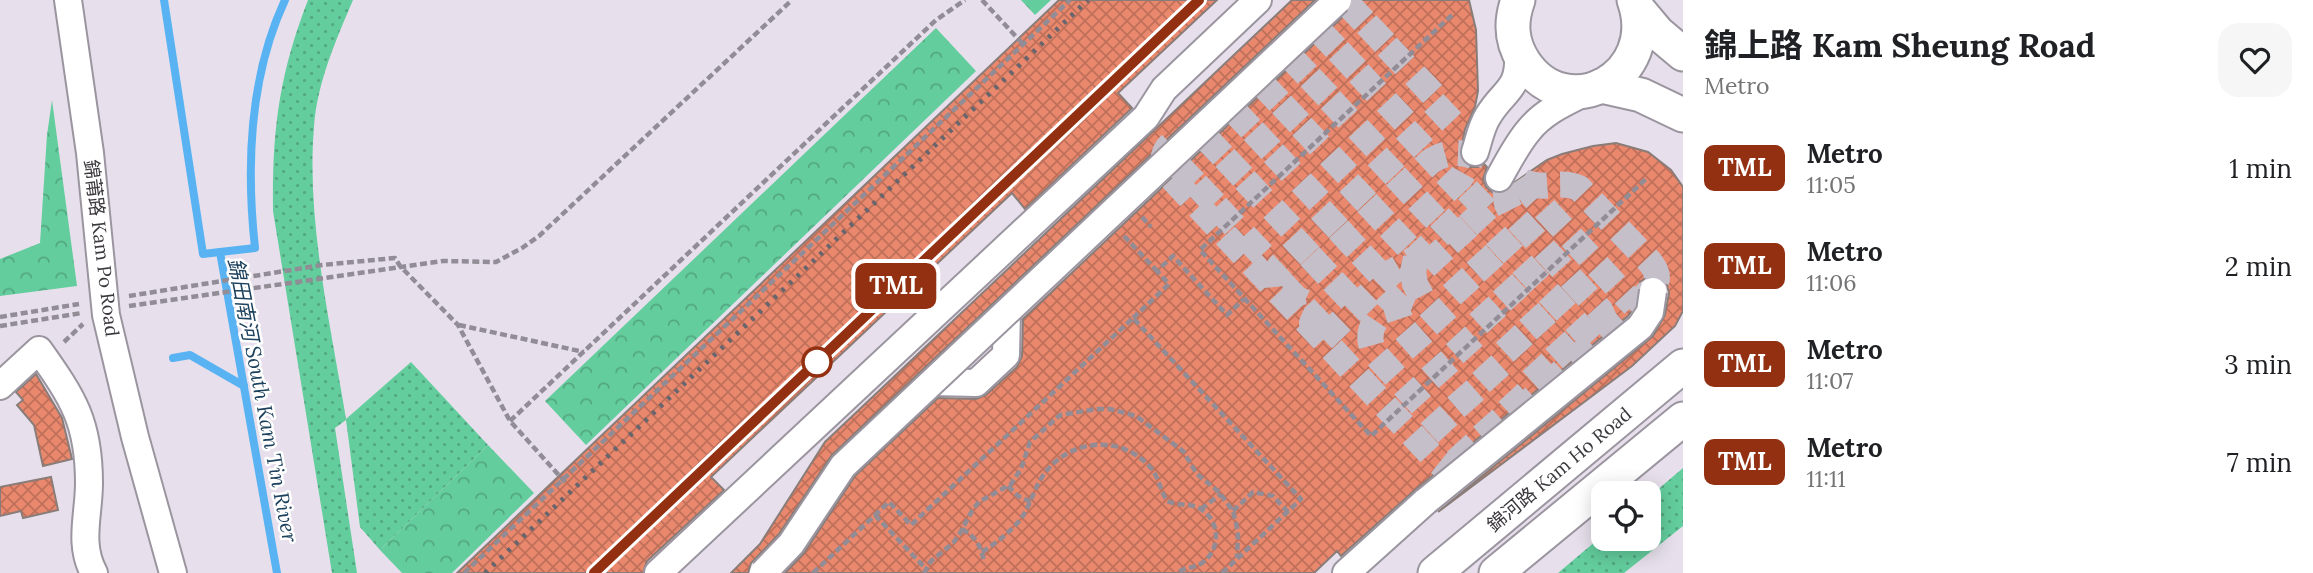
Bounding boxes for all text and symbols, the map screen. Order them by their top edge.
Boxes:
button: heart [2218,23,2292,97]
text: 錦上路 Kam Sheung Road [1704,24,2095,66]
text: Metro [1704,71,1769,100]
text: Metro [1806,137,1883,170]
text: TML [1718,152,1771,183]
text: 1 min [2229,152,2292,185]
street label: 錦莆路 Kam Po Road [79,158,125,338]
text: 11:05 [1806,170,1856,199]
text: Metro [1806,235,1883,268]
text: TML [1718,250,1771,281]
text: 2 min [2225,250,2292,283]
water label: 錦田南河 South Kam Tin River [222,256,304,545]
line badge: TML [856,263,936,309]
text: 11:06 [1806,268,1857,297]
text: TML [869,270,923,301]
text: Metro [1806,333,1883,366]
unlabelled marker [802,347,832,377]
text: TML [1718,348,1771,379]
text: 3 min [2224,348,2292,381]
text: 11:07 [1806,366,1853,395]
street label: 錦河路 Kam Ho Road [1482,402,1636,536]
text: Metro [1806,431,1883,464]
text: TML [1718,446,1771,477]
text: 7 min [2227,446,2292,479]
text: 11:11 [1806,464,1846,493]
map controls [1591,481,1661,551]
button: locate [1591,481,1661,551]

